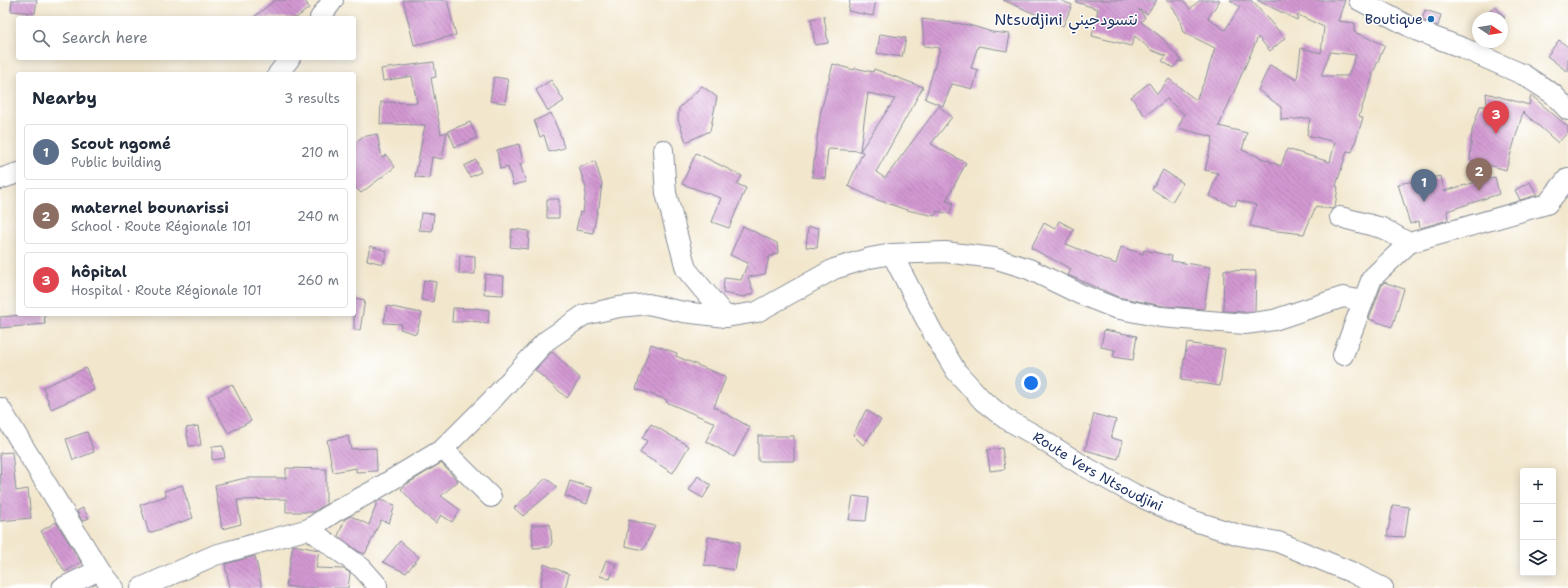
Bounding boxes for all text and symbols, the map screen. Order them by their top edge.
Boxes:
district label: Ntsudjini نتسودجيني [994,9,1138,34]
place label: Boutique [1365,10,1423,28]
north arrow [1472,12,1508,48]
marker: Boutique [1426,14,1436,24]
search box [16,16,356,60]
icon: search [30,27,52,49]
text: Search here [62,28,148,48]
text: Nearby [32,87,97,109]
text: 3 results [284,90,340,107]
pin: 3 [1483,101,1509,134]
text: Scout ngomé [71,134,171,154]
text: 1 [43,144,49,161]
text: 210 m [301,144,339,161]
text: Public building [71,154,162,171]
pin: 2 [1466,158,1492,191]
pin: 1 [1411,169,1437,202]
text: maternel bounarissi [71,198,229,218]
text: 2 [41,208,51,225]
text: 240 m [297,208,339,225]
text: School · Route Régionale 101 [71,218,251,235]
text: hôpital [71,262,127,282]
text: 3 [41,272,51,289]
text: 260 m [297,272,339,289]
text: Hospital · Route Régionale 101 [71,282,262,299]
your location [1021,373,1041,393]
street label: Route Vers Ntsoudjini [1030,427,1166,515]
map controls [1520,468,1556,576]
button: + [1520,468,1556,504]
button: − [1520,504,1556,540]
button: layers [1520,540,1556,576]

